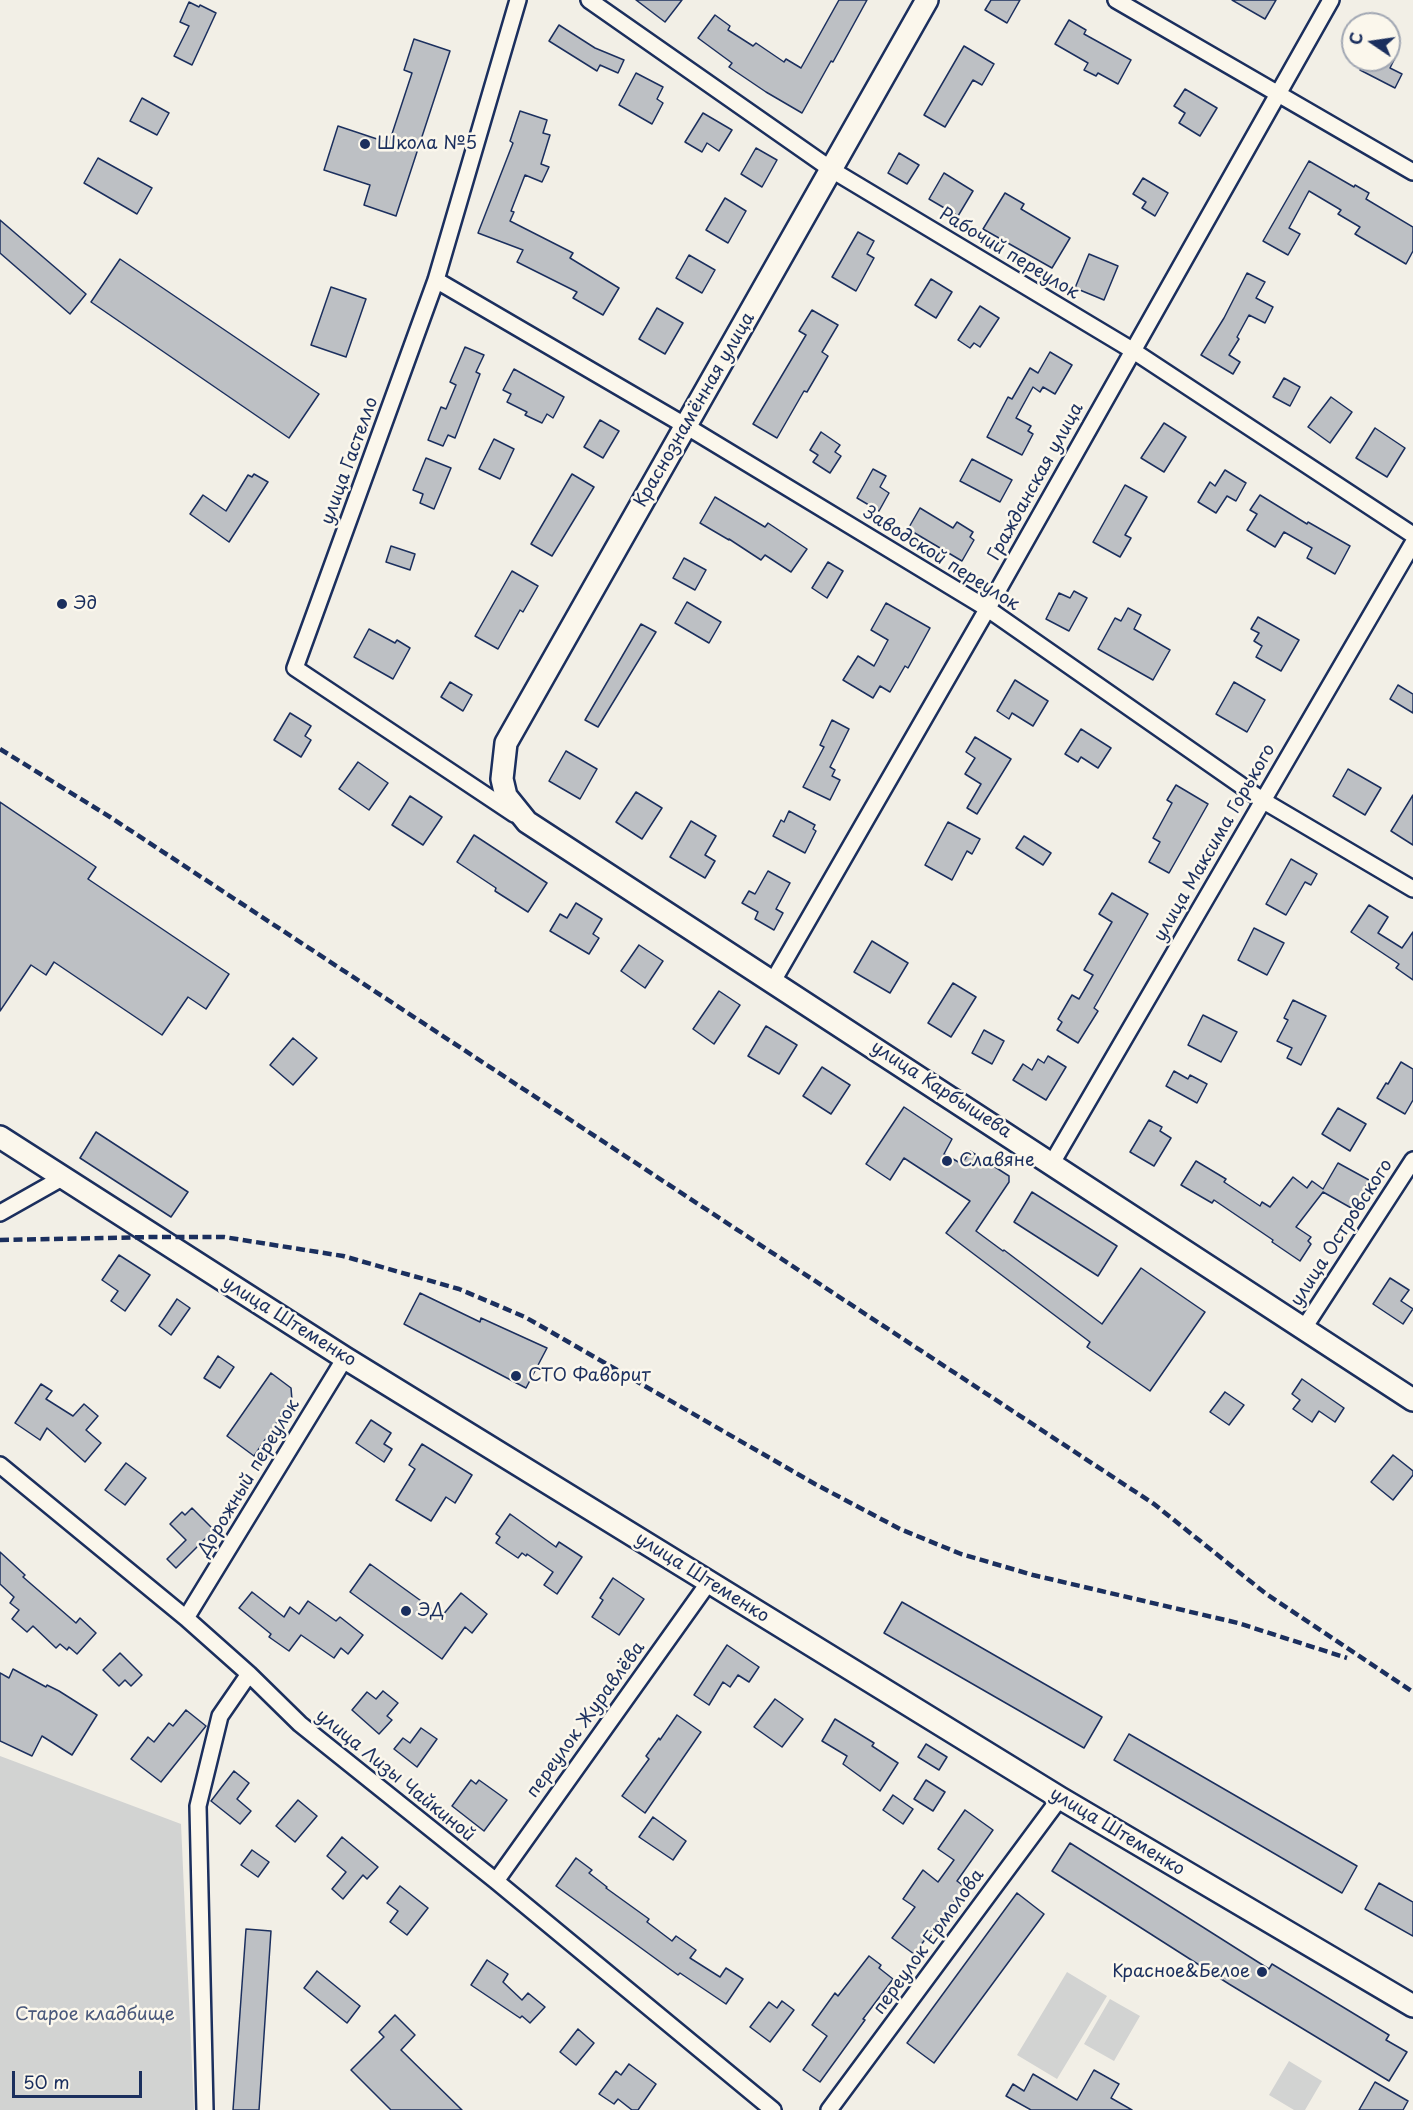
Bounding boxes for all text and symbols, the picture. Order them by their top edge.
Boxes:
north arrow [1341,12,1401,72]
text: С [1342,30,1368,47]
place label: Школа №5 [377,133,477,155]
marker: Школа №5 [358,137,372,151]
street label: Рабочий переулок [935,204,1083,304]
street label: Краснознамённая улица [630,309,760,511]
street label: улица Гастелло [317,394,383,528]
street label: Гражданская улица [984,399,1088,565]
street label: Заводской переулок [859,502,1023,616]
place label: Эд [74,593,97,615]
marker: Эд [55,597,69,611]
street label: улица Максима Горького [1149,740,1281,946]
street label: улица Карбышева [867,1037,1015,1143]
place label: Славяне [959,1150,1035,1172]
marker: Славяне [940,1154,954,1168]
street label: улица Островского [1286,1155,1398,1311]
street label: улица Штеменко [218,1272,360,1372]
place label: СТО Фаворит [528,1365,650,1387]
marker: СТО Фаворит [509,1369,523,1383]
street label: Дорожный переулок [194,1395,304,1561]
street label: улица Штеменко [631,1528,773,1628]
place label: ЭД [418,1600,444,1622]
marker: ЭД [399,1604,413,1618]
street label: переулок Журавлёва [522,1638,650,1802]
street label: улица Лизы Чайкиной [311,1705,479,1847]
street label: улица Штеменко [1046,1783,1188,1881]
street label: переулок Ермолова [869,1865,989,2019]
place label: Красное&Белое [1112,1961,1250,1983]
marker: Красное&Белое [1255,1965,1269,1979]
park label: Старое кладбище [15,2004,175,2026]
scale bar [15,2059,146,2097]
text: 50 m [23,2068,70,2095]

